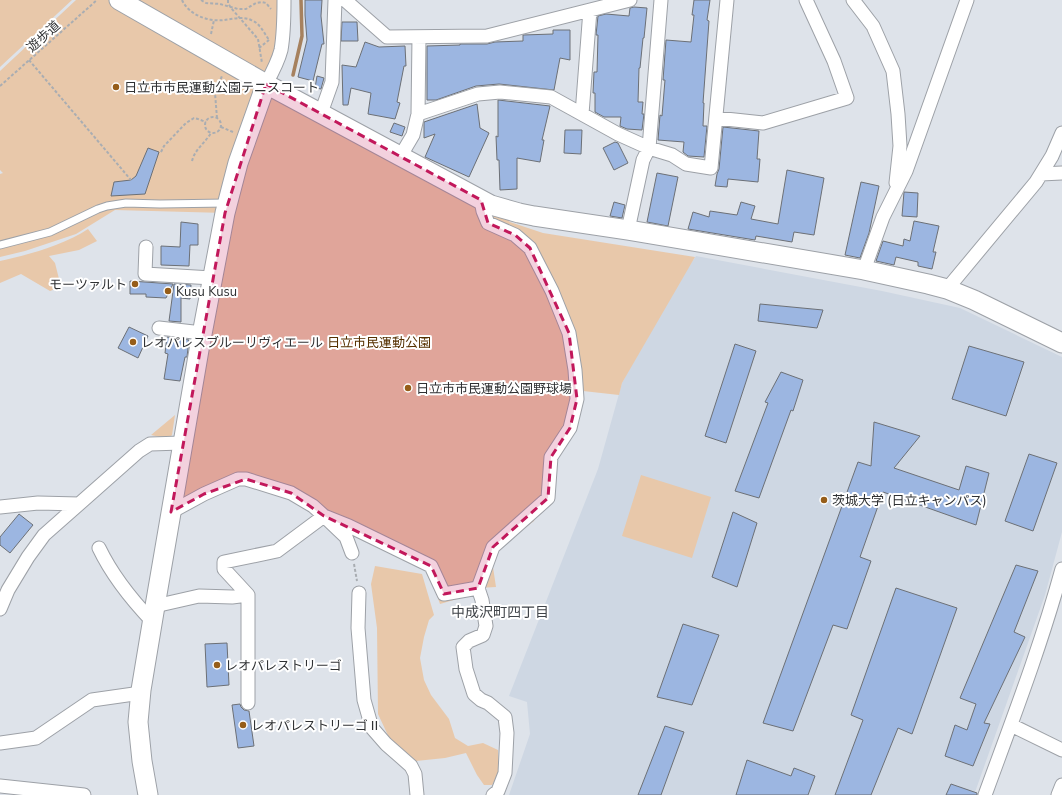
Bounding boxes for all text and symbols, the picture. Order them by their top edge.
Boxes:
street label: 遊歩道 [23,17,64,56]
place label: 日立市市民運動公園テニスコート [124,79,319,97]
marker: 日立市市民運動公園テニスコート [111,82,121,92]
place label: モーツァルト [49,276,127,294]
marker: モーツァルト [130,279,140,289]
place label: Kusu Kusu [176,283,237,301]
marker: Kusu Kusu [163,286,173,296]
place label: レオパレスブルーリヴィエール [141,334,323,352]
park label: 日立市民運動公園 [327,334,431,352]
marker: レオパレスブルーリヴィエール [128,337,138,347]
place label: 日立市市民運動公園野球場 [416,380,572,398]
marker: 日立市市民運動公園野球場 [403,383,413,393]
place label: 茨城大学 (日立キャンパス) [832,492,987,510]
marker: 茨城大学 (日立キャンパス) [819,495,829,505]
district label: 中成沢町四丁目 [451,603,549,622]
place label: レオパレストリーゴ [225,657,342,675]
marker: レオパレストリーゴ [212,660,222,670]
place label: レオパレストリーゴⅡ [251,717,381,735]
marker: レオパレストリーゴⅡ [238,720,248,730]

